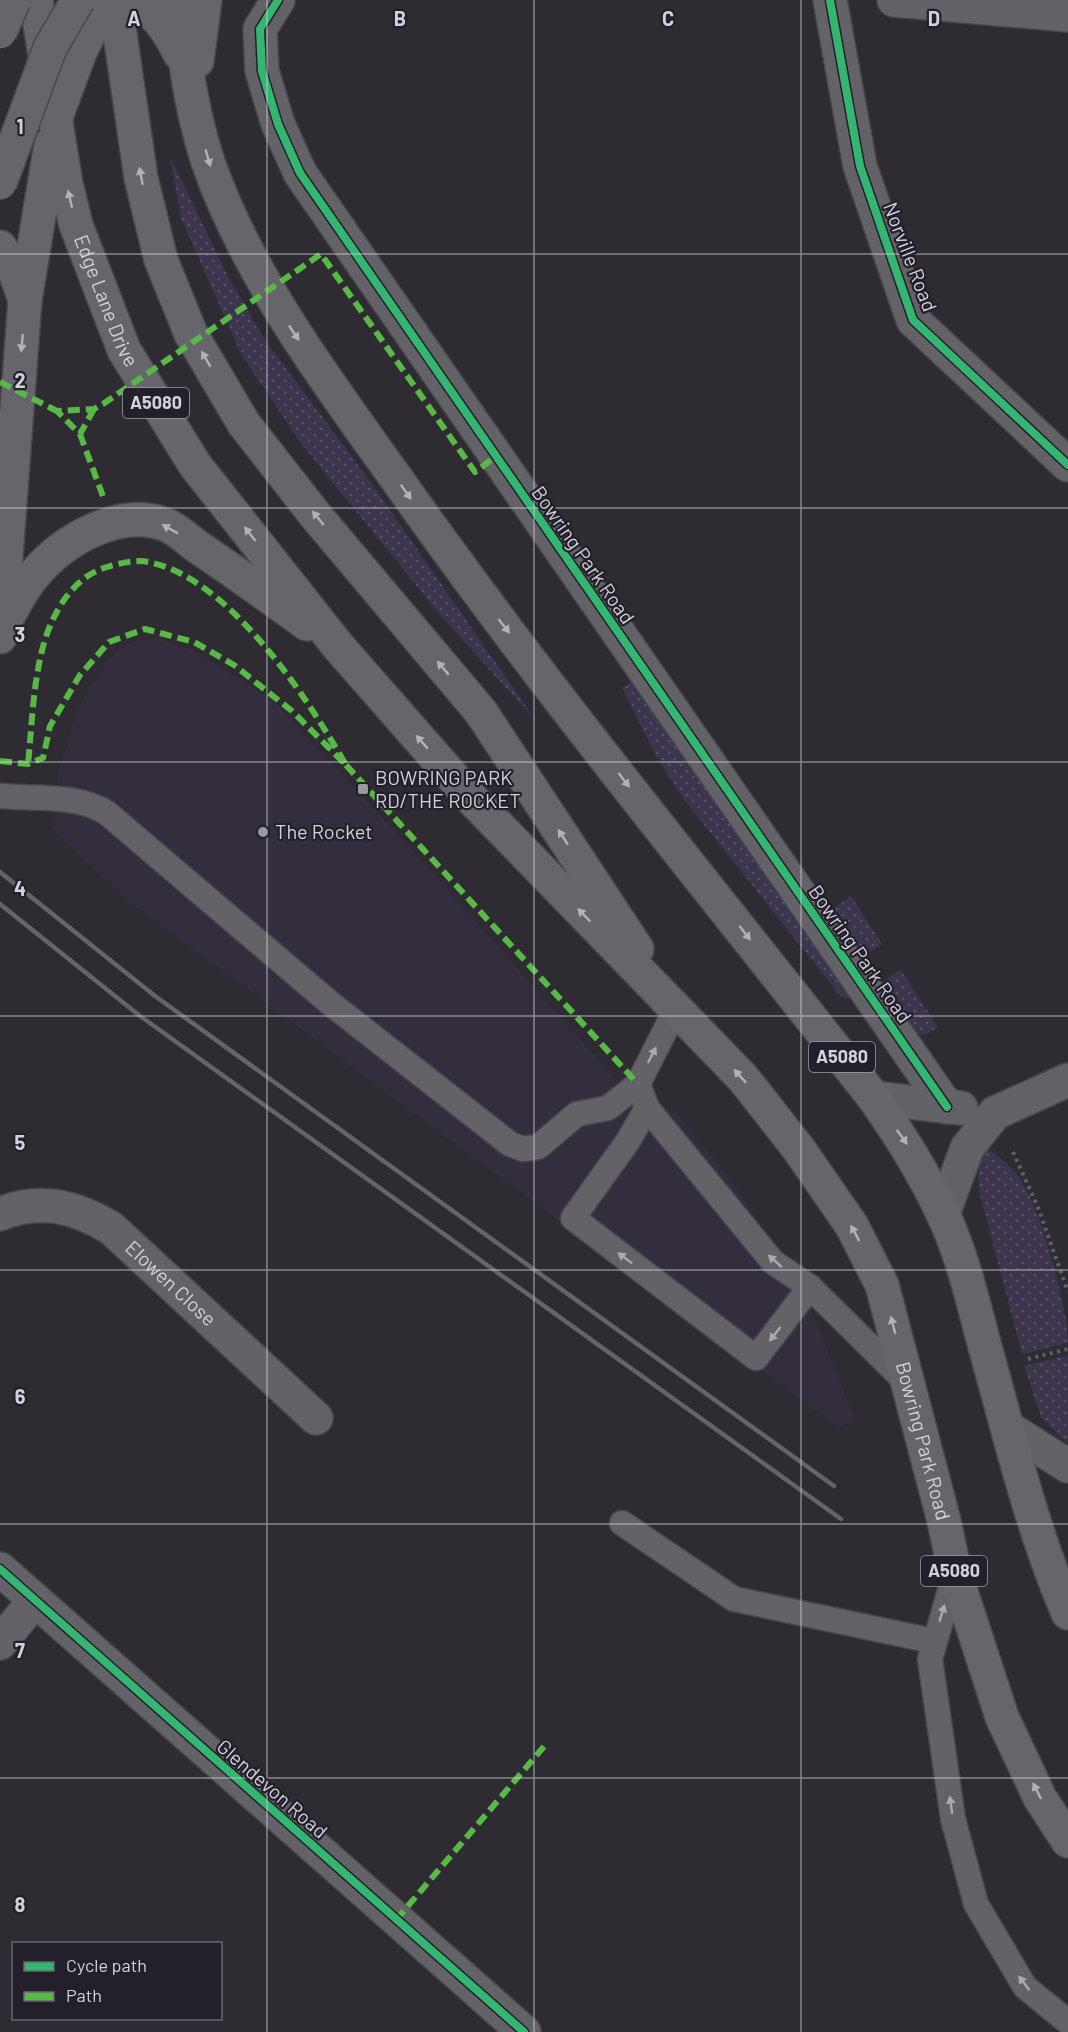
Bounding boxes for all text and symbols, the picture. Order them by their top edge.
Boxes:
text: A [127,6,141,30]
text: B [394,6,406,30]
text: C [662,6,674,30]
text: D [928,6,940,30]
text: 1 [16,114,24,138]
one-way arrow [204,150,213,168]
one-way arrow [136,167,145,186]
one-way arrow [64,190,74,208]
street label: Norville Road [879,199,943,315]
street label: Edge Lane Drive [70,231,144,371]
one-way arrow [288,325,299,341]
one-way arrow [17,334,27,353]
one-way arrow [200,351,211,367]
text: 2 [14,368,26,392]
road number: A5080 [123,388,189,418]
street label: Bowring Park Road [527,481,640,628]
one-way arrow [400,484,412,500]
one-way arrow [312,511,325,526]
one-way arrow [161,524,178,534]
one-way arrow [244,526,257,542]
one-way arrow [498,618,511,634]
text: 3 [15,622,25,646]
one-way arrow [437,661,450,676]
one-way arrow [416,735,429,750]
place label: BOWRING PARK RD/THE ROCKET [375,765,521,812]
one-way arrow [618,772,630,787]
marker: BOWRING PARK RD/THE ROCKET [356,782,370,796]
place label: The Rocket [275,819,373,843]
marker: The Rocket [256,825,270,839]
one-way arrow [558,829,569,845]
text: 4 [14,876,26,900]
street label: Bowring Park Road [804,880,917,1027]
one-way arrow [577,909,591,923]
one-way arrow [738,925,751,941]
road number: A5080 [809,1042,875,1072]
one-way arrow [647,1046,657,1064]
one-way arrow [733,1068,747,1083]
one-way arrow [896,1129,908,1145]
text: 5 [15,1130,26,1154]
one-way arrow [850,1224,860,1241]
street label: Elowen Close [121,1235,222,1330]
one-way arrow [618,1252,634,1264]
one-way arrow [767,1254,782,1268]
one-way arrow [888,1316,897,1334]
one-way arrow [769,1326,781,1341]
street label: Bowring Park Road [892,1359,956,1523]
text: 6 [15,1384,26,1408]
road number: A5080 [921,1556,987,1586]
one-way arrow [938,1604,947,1622]
text: 7 [15,1638,25,1662]
street label: Glendevon Road [213,1734,333,1843]
one-way arrow [1033,1782,1043,1800]
one-way arrow [946,1796,955,1815]
text: 8 [15,1892,26,1916]
legend [12,1942,222,2020]
text: Cycle path [66,1954,147,1976]
one-way arrow [1018,1975,1031,1991]
text: Path [66,1984,102,2006]

